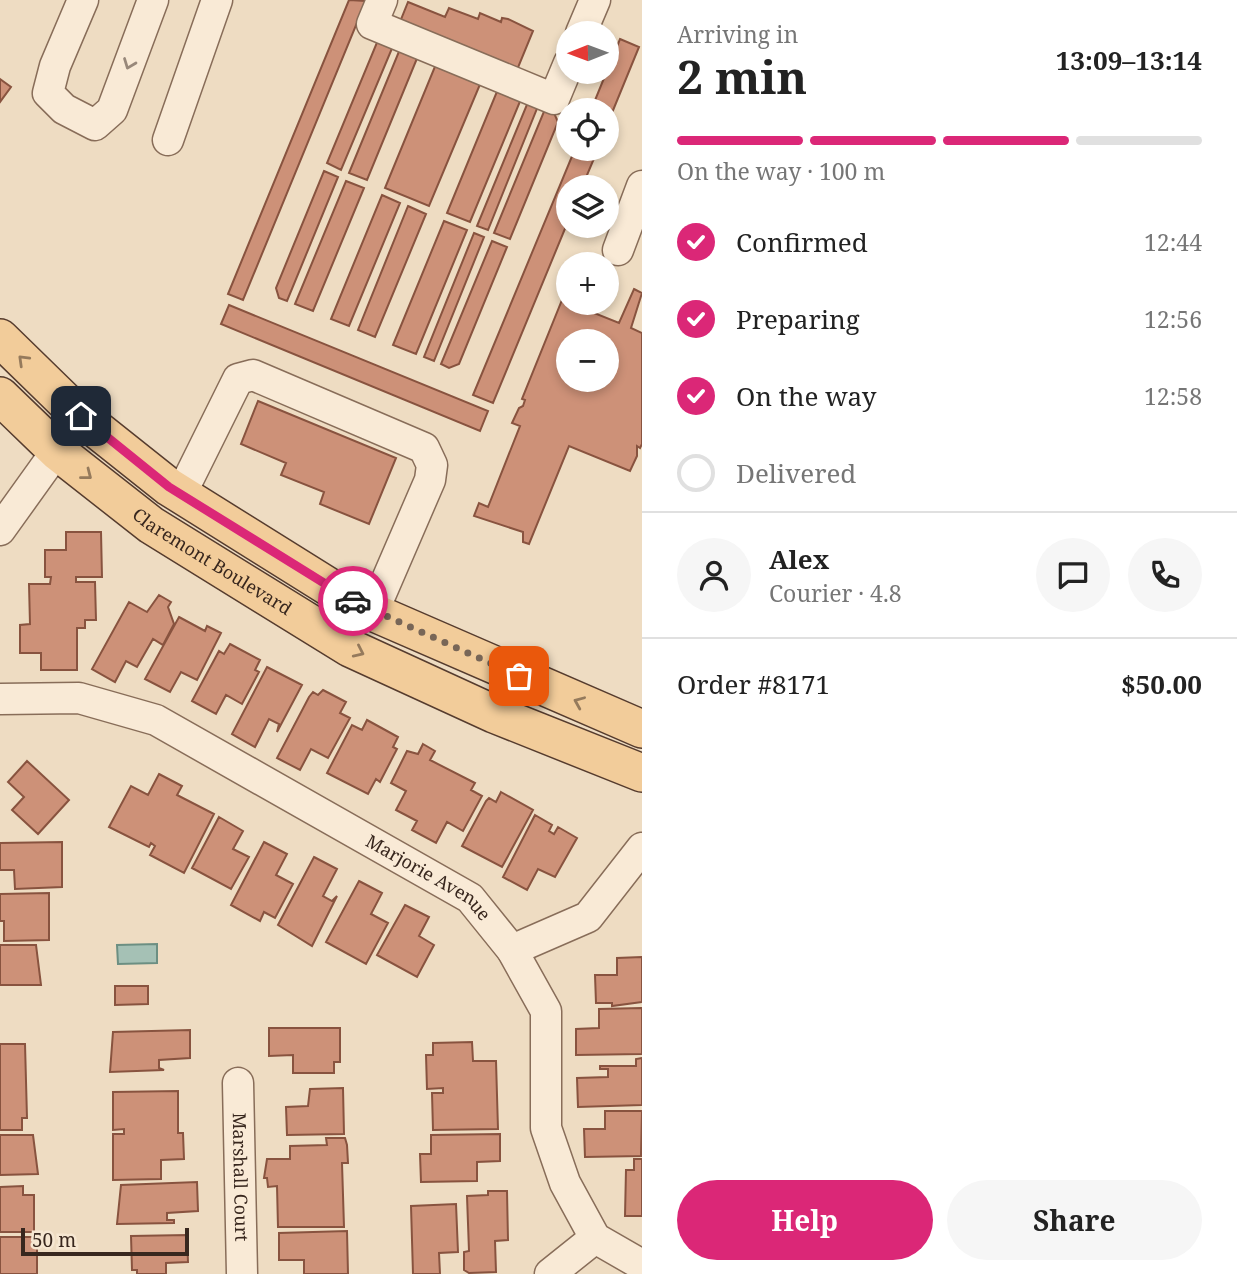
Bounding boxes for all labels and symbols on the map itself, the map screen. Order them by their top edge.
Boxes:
north arrow [556,21,620,84]
one-way arrow [123,57,137,69]
one-way arrow [18,356,31,369]
pin [51,386,111,446]
one-way arrow [79,466,91,479]
street label: Claremont Boulevard [128,502,297,620]
courier [318,566,388,636]
one-way arrow [352,644,364,658]
pin [489,646,549,706]
one-way arrow [574,696,587,710]
street label: Marjorie Avenue [362,828,497,925]
street label: Marshall Court [228,1112,254,1242]
scale bar [21,1225,189,1257]

